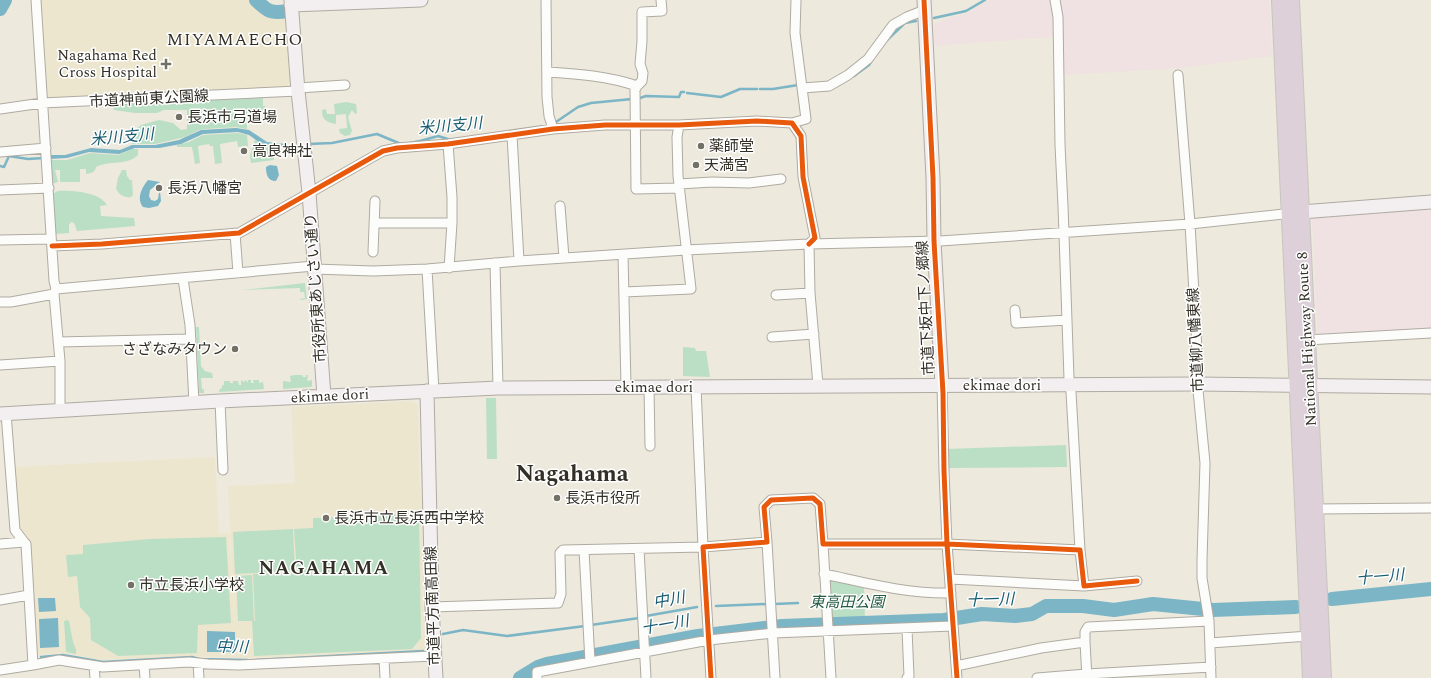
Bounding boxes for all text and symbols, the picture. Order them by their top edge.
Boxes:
district label: MIYAMAECHO [167,27,303,53]
place label: Nagahama Red Cross Hospital [57,44,157,84]
marker: Nagahama Red Cross Hospital [160,58,172,70]
street label: 市道神前東公園線 [88,84,210,114]
place label: 長浜市弓道場 [187,106,277,129]
water label: 米川支川 [417,111,485,141]
marker: 長浜市弓道場 [174,112,184,122]
water label: 米川支川 [89,122,157,152]
place label: 薬師堂 [709,135,754,158]
place label: 高良神社 [252,140,312,163]
marker: 薬師堂 [696,141,706,151]
marker: 高良神社 [239,146,249,156]
place label: 天満宮 [704,154,749,177]
marker: 天満宮 [691,160,701,170]
place label: 長浜八幡宮 [167,177,242,200]
marker: 長浜八幡宮 [154,183,164,193]
street label: 市役所東あじさい通り [299,212,333,364]
street label: 市道下坂中下ノ郷線 [911,240,941,376]
street label: National Highway Route 8 [1291,251,1323,427]
street label: 市道柳八幡東線 [1182,287,1210,393]
place label: さざなみタウン [122,338,227,361]
marker: さざなみタウン [230,344,240,354]
street label: ekimae dori [963,374,1041,397]
street label: ekimae dori [615,376,693,399]
street label: ekimae dori [290,382,370,410]
district label: Nagahama [515,457,629,492]
place label: 長浜市役所 [565,487,640,510]
marker: 長浜市役所 [552,493,562,503]
place label: 長浜市立長浜西中学校 [334,507,484,530]
marker: 長浜市立長浜西中学校 [321,513,331,523]
street label: 市道平方南高田線 [419,546,447,666]
district label: NAGAHAMA [259,554,389,583]
water label: 十一川 [1355,563,1407,591]
place label: 市立長浜小学校 [139,574,244,597]
marker: 市立長浜小学校 [126,580,136,590]
water label: 中川 [651,585,689,615]
water label: 十一川 [966,587,1016,613]
park label: 東高田公園 [809,591,886,614]
water label: 十一川 [639,609,693,641]
water label: 中川 [216,634,250,660]

